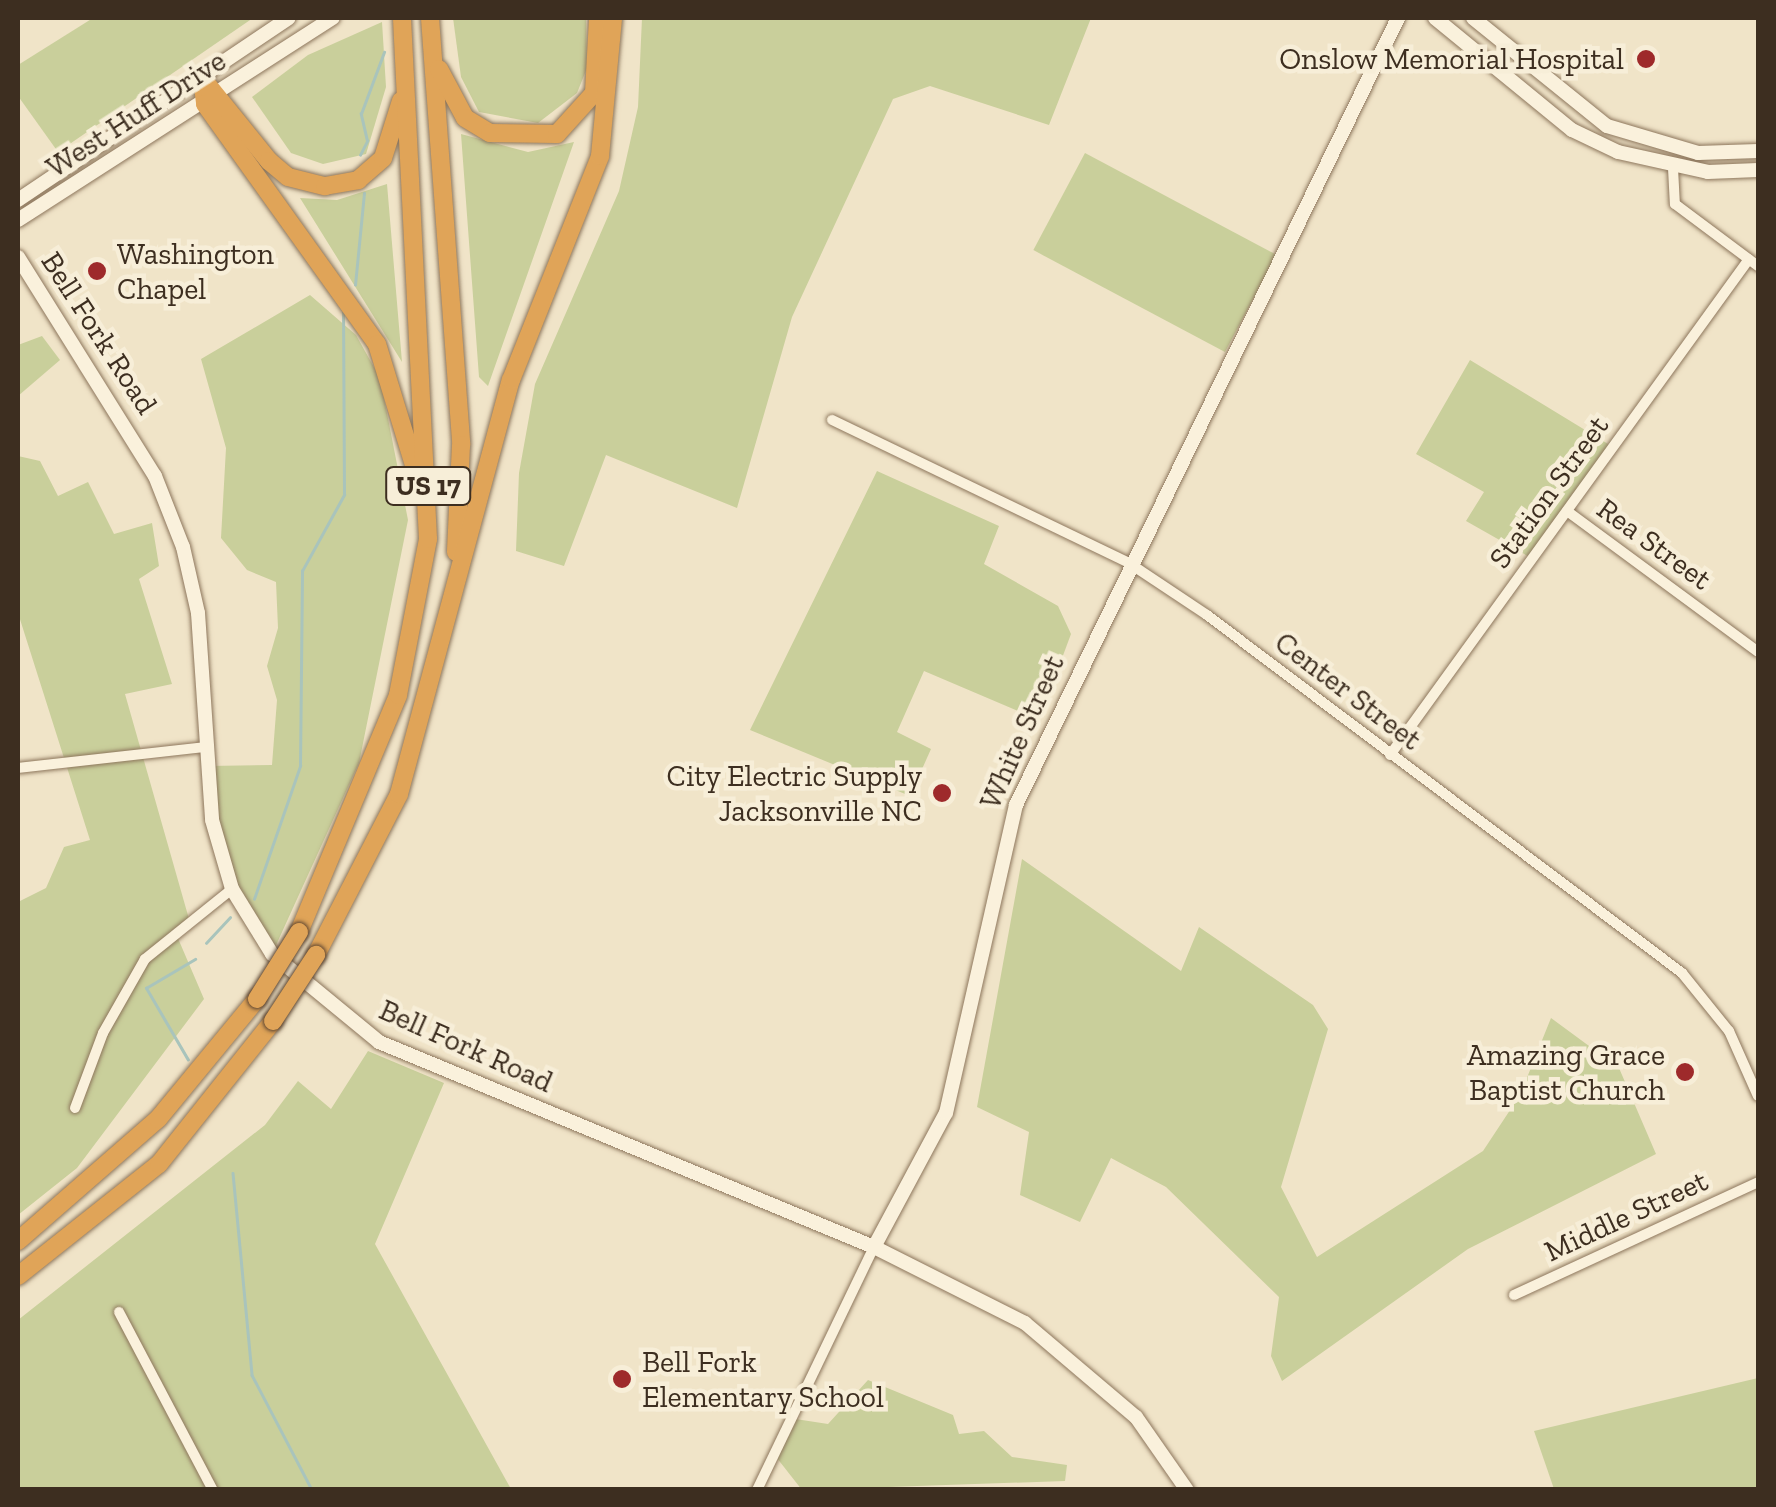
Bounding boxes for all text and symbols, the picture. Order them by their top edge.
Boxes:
place label: Onslow Memorial Hospital [1279,41,1624,77]
street label: West Huff Drive [40,43,232,185]
marker: Onslow Memorial Hospital [1633,46,1659,72]
place label: Washington Chapel [117,236,274,306]
street label: Bell Fork Road [33,245,165,421]
marker: Washington Chapel [86,260,108,282]
street label: Station Street [1482,409,1616,575]
road number: US 17 [383,463,473,509]
street label: Rea Street [1590,490,1718,598]
street label: Center Street [1268,624,1428,758]
street label: White Street [972,650,1072,814]
place label: City Electric Supply Jacksonville NC [666,758,922,828]
marker: City Electric Supply Jacksonville NC [931,782,953,804]
street label: Bell Fork Road [374,992,558,1100]
place label: Amazing Grace Baptist Church [1467,1037,1665,1108]
marker: Amazing Grace Baptist Church [1674,1061,1696,1083]
street label: Middle Street [1539,1163,1713,1269]
place label: Bell Fork Elementary School [642,1344,885,1414]
marker: Bell Fork Elementary School [611,1368,633,1390]

